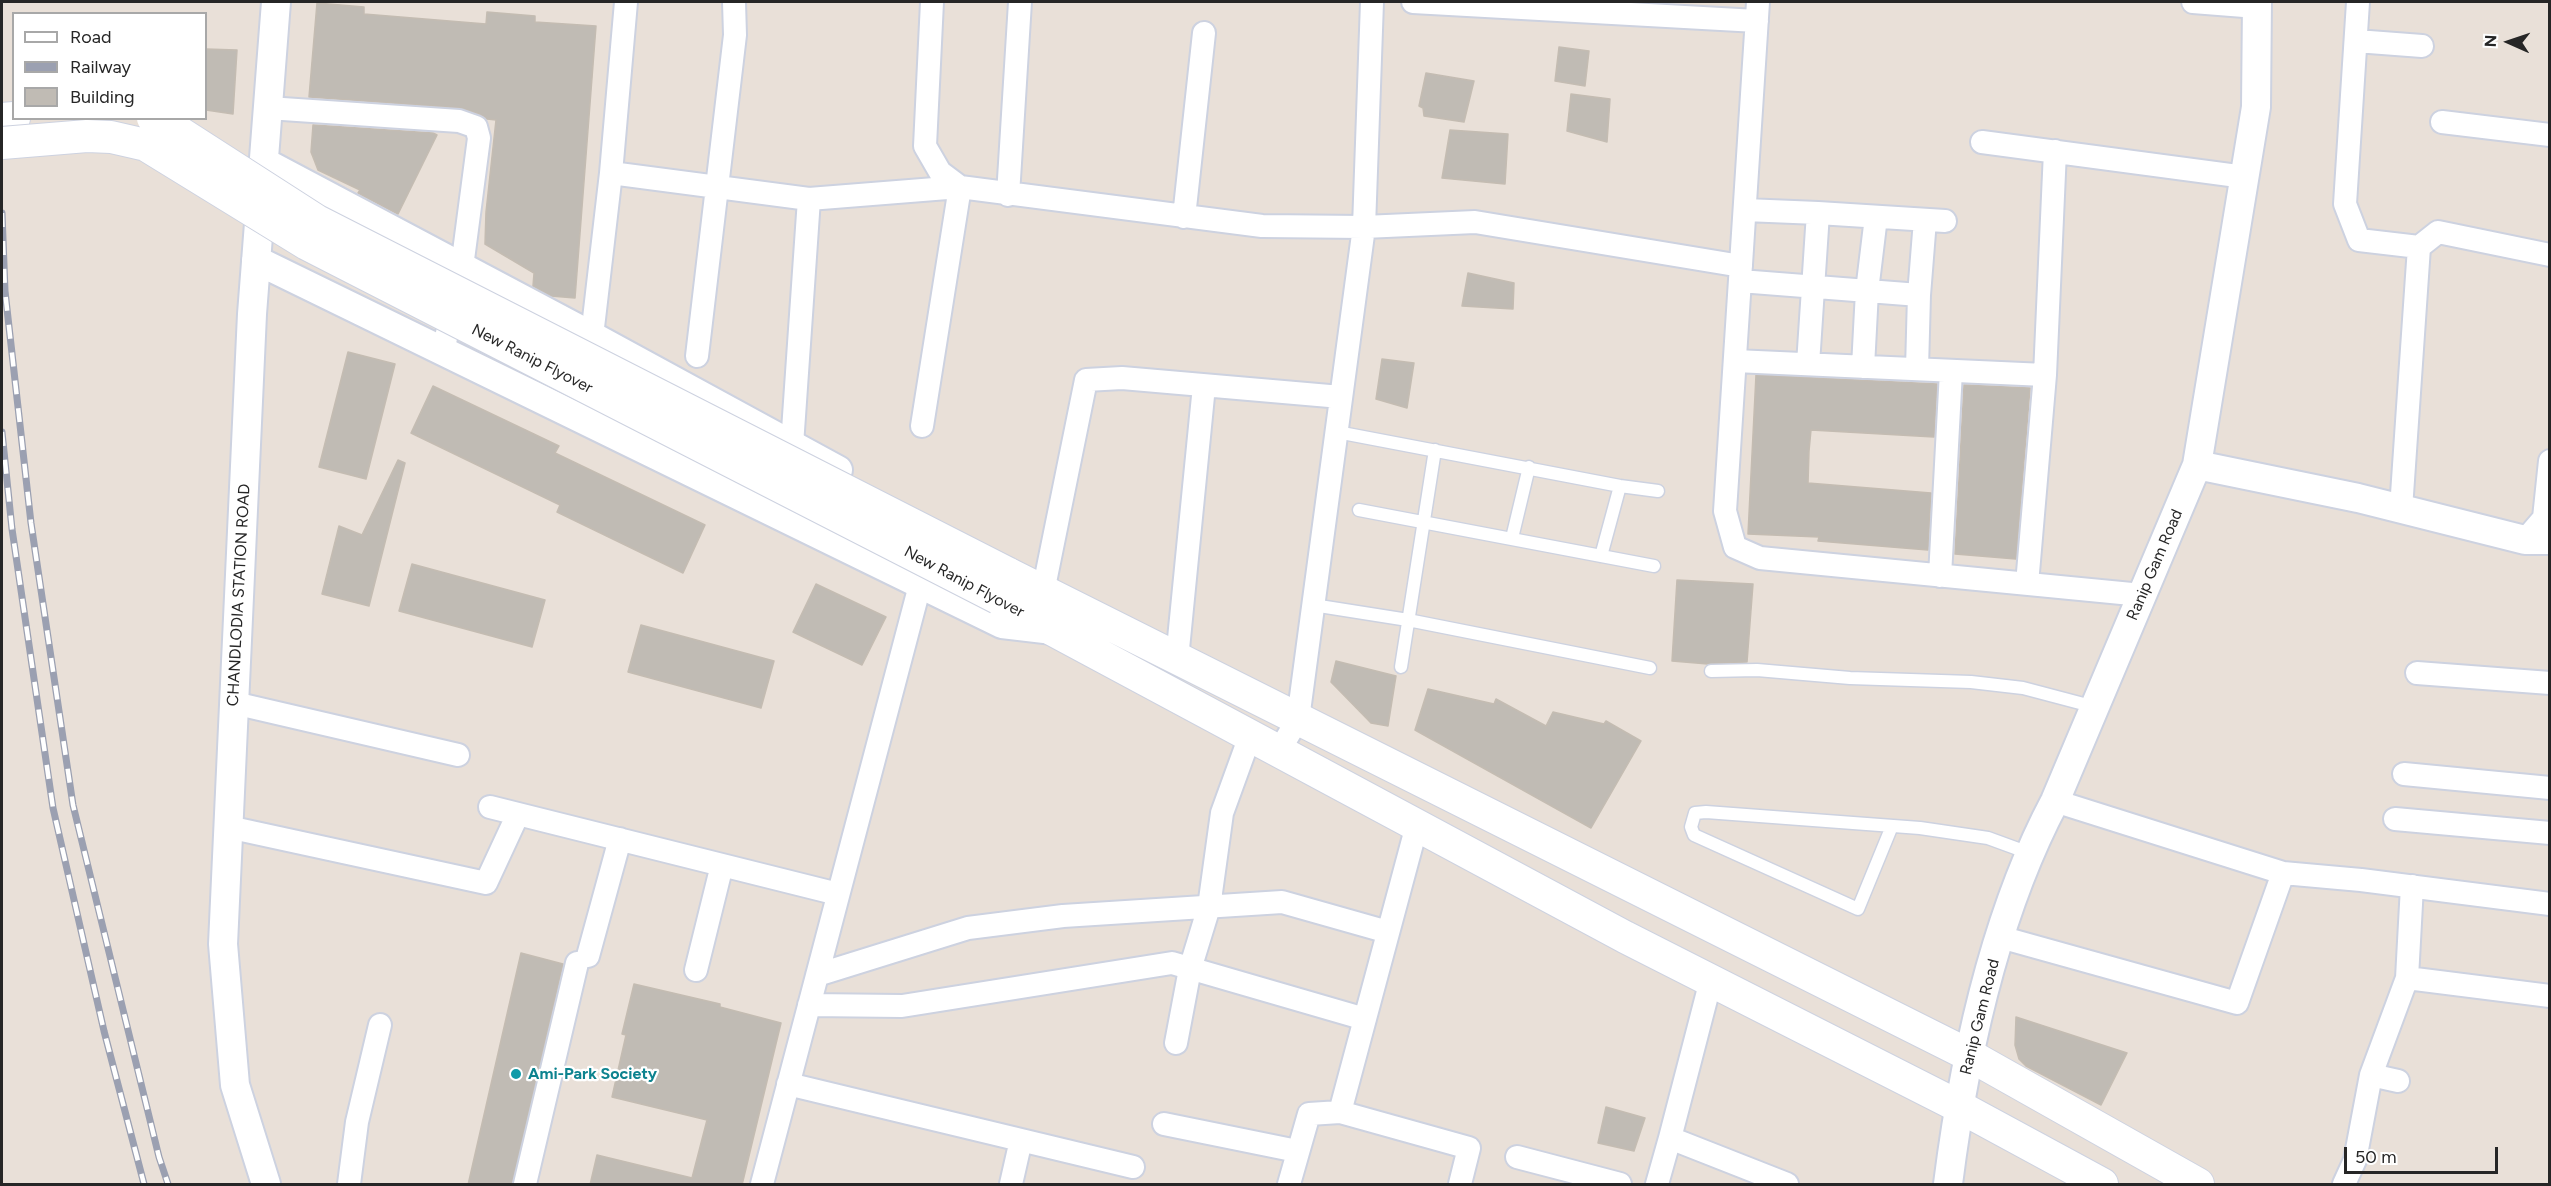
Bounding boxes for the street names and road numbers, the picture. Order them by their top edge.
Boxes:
street label: New Ranip Flyover [468,320,596,398]
street label: CHANDLODIA STATION ROAD [224,483,254,707]
street label: Ranip Gam Road [2123,507,2187,623]
street label: New Ranip Flyover [901,542,1027,622]
street label: Ranip Gam Road [1956,957,2004,1077]

